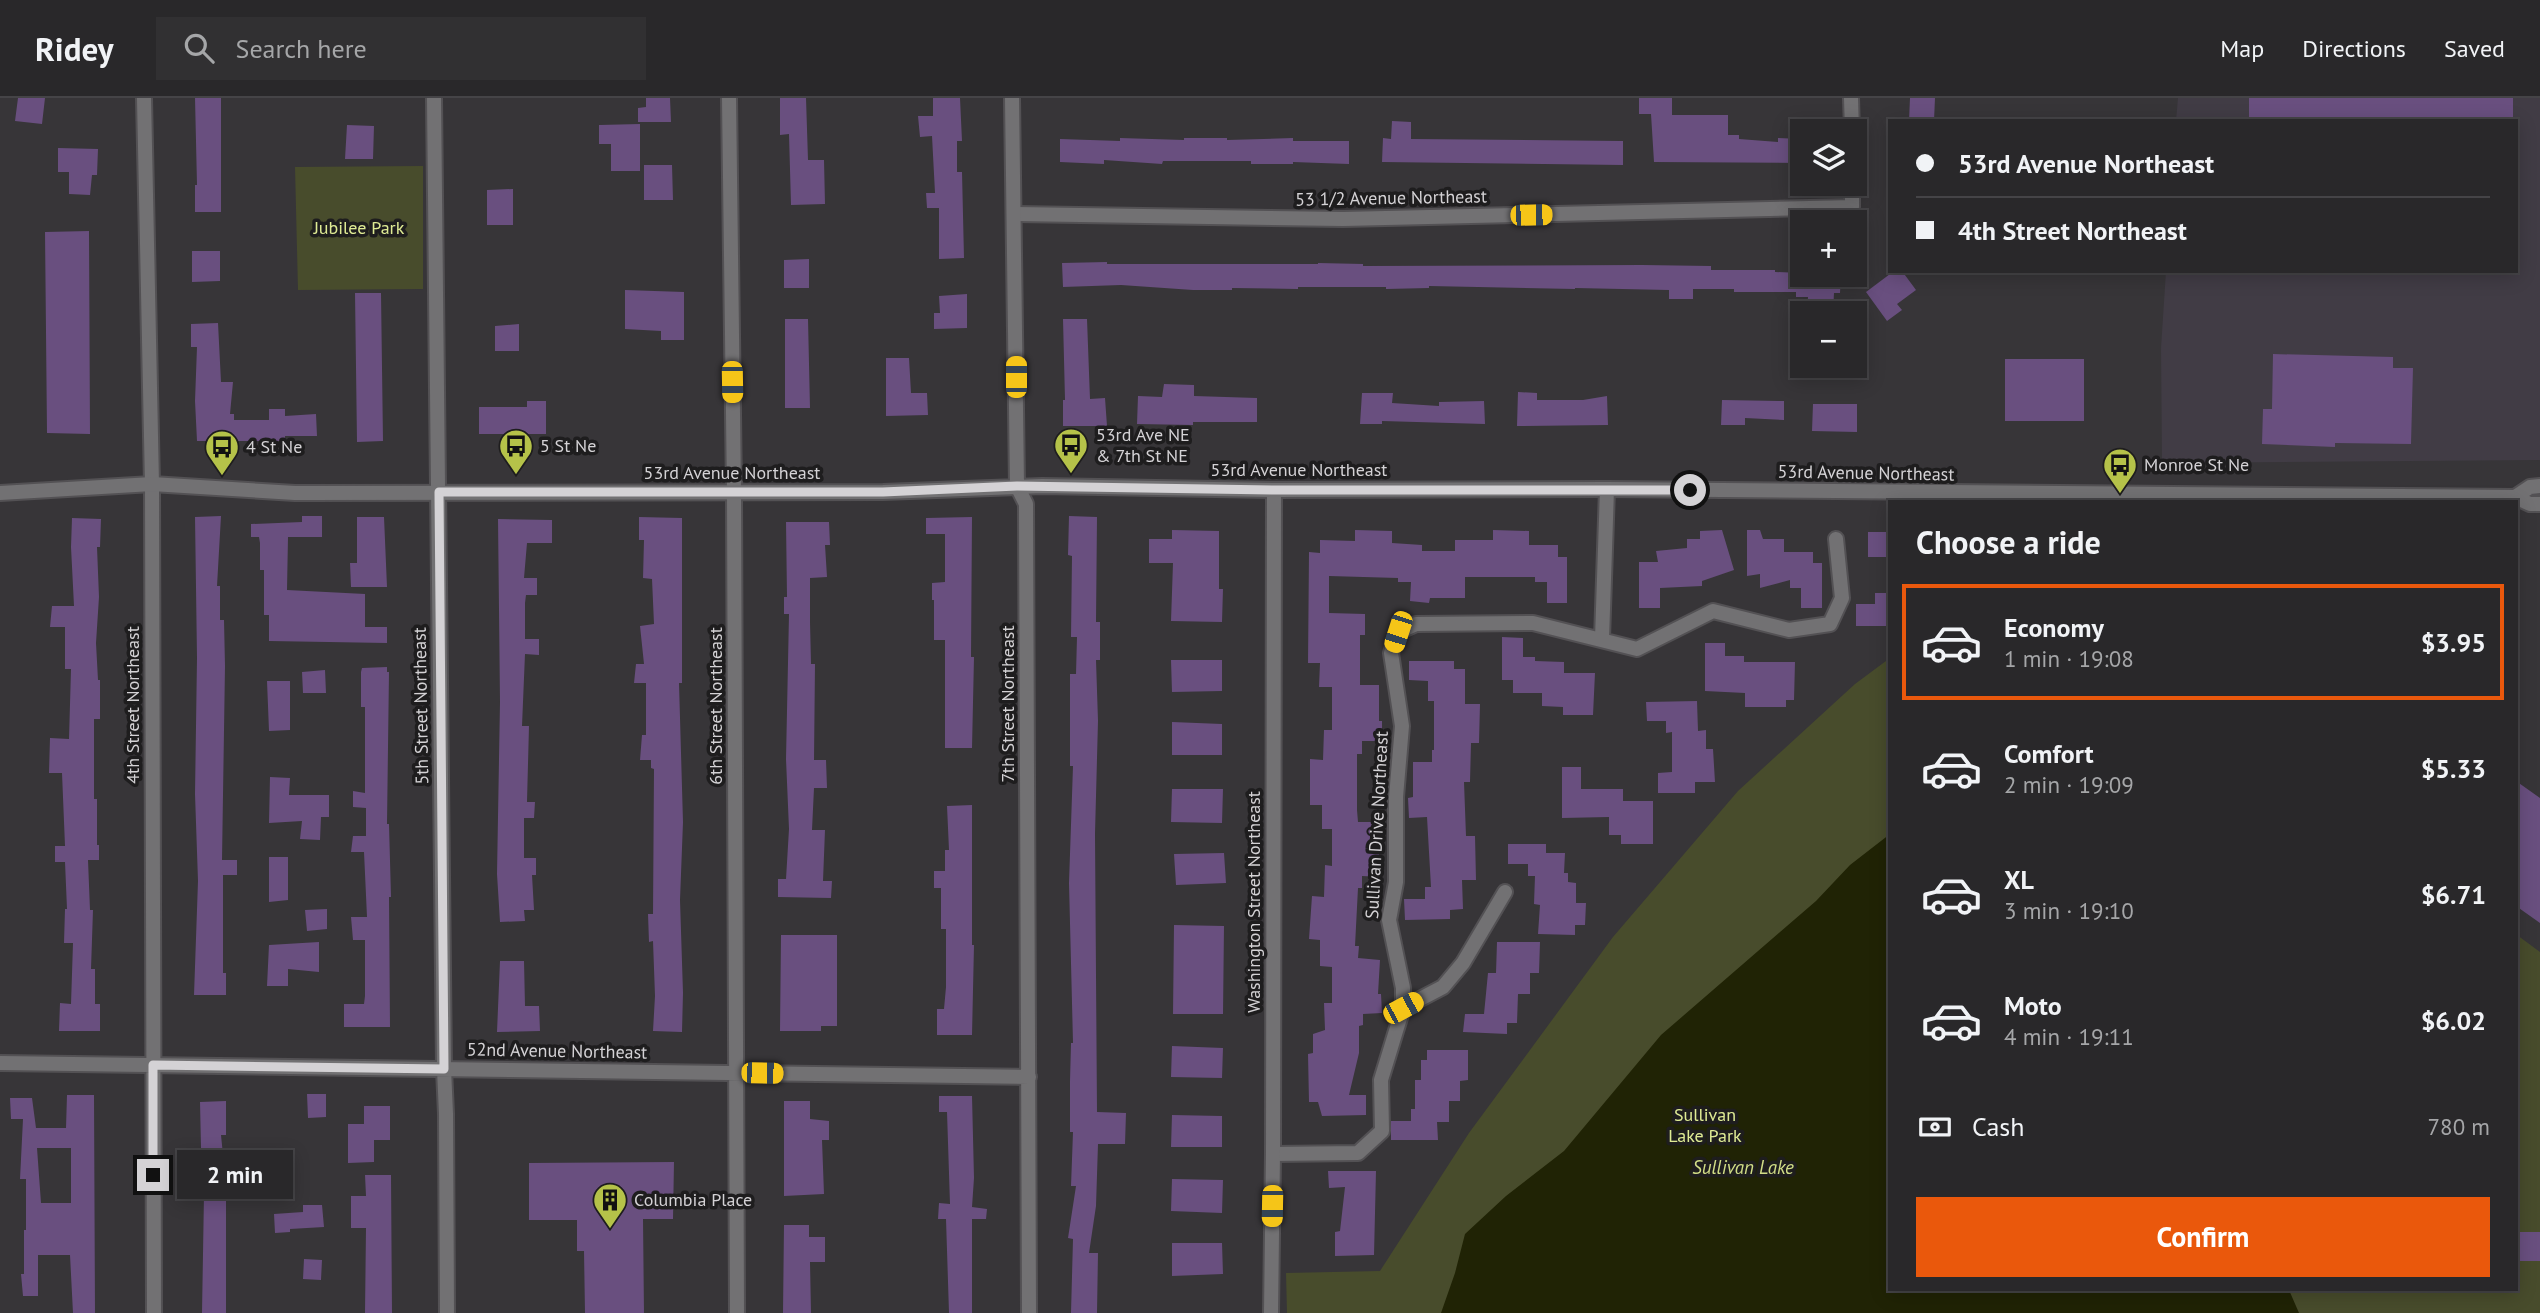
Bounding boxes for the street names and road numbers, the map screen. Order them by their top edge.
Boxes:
street label: 53 1/2 Avenue Northeast [1295,184,1487,211]
street label: 53rd Avenue Northeast [1211,458,1387,481]
street label: 53rd Avenue Northeast [1777,459,1955,486]
street label: 53rd Avenue Northeast [644,461,820,484]
street label: 7th Street Northeast [996,625,1019,783]
street label: 4th Street Northeast [121,626,144,784]
street label: 5th Street Northeast [408,627,433,785]
street label: 6th Street Northeast [704,627,727,785]
street label: Sullivan Drive Northeast [1360,730,1393,920]
street label: Washington Street Northeast [1242,791,1265,1013]
street label: 52nd Avenue Northeast [467,1037,647,1064]

